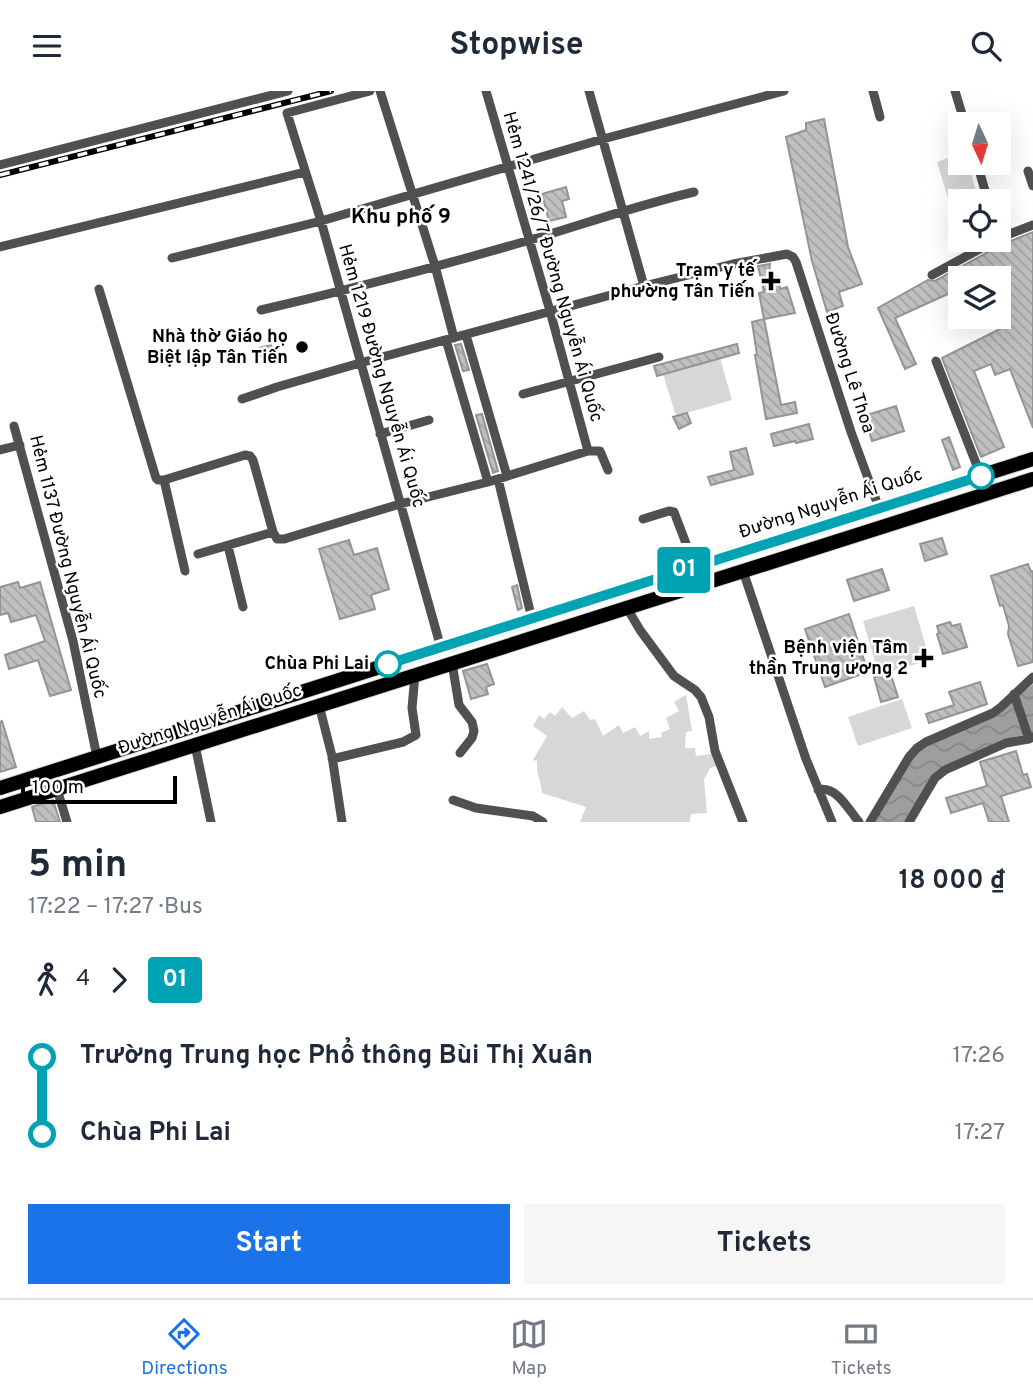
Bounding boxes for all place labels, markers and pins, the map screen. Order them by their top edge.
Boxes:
place label: Trạm y tế phường Tân Tiến [610,259,758,304]
marker: Trạm y tế phường Tân Tiến [761,271,781,291]
place label: Nhà thờ Giáo họ Biệt lập Tân Tiến [147,326,288,370]
marker: Nhà thờ Giáo họ Biệt lập Tân Tiến [294,339,310,355]
unlabelled marker [968,463,994,489]
place label: Bệnh viện Tâm thần Trung ương 2 [749,637,908,681]
marker: Bệnh viện Tâm thần Trung ương 2 [914,648,934,668]
marker: Chùa Phi Lai [375,651,401,677]
place label: Chùa Phi Lai [265,653,369,676]

